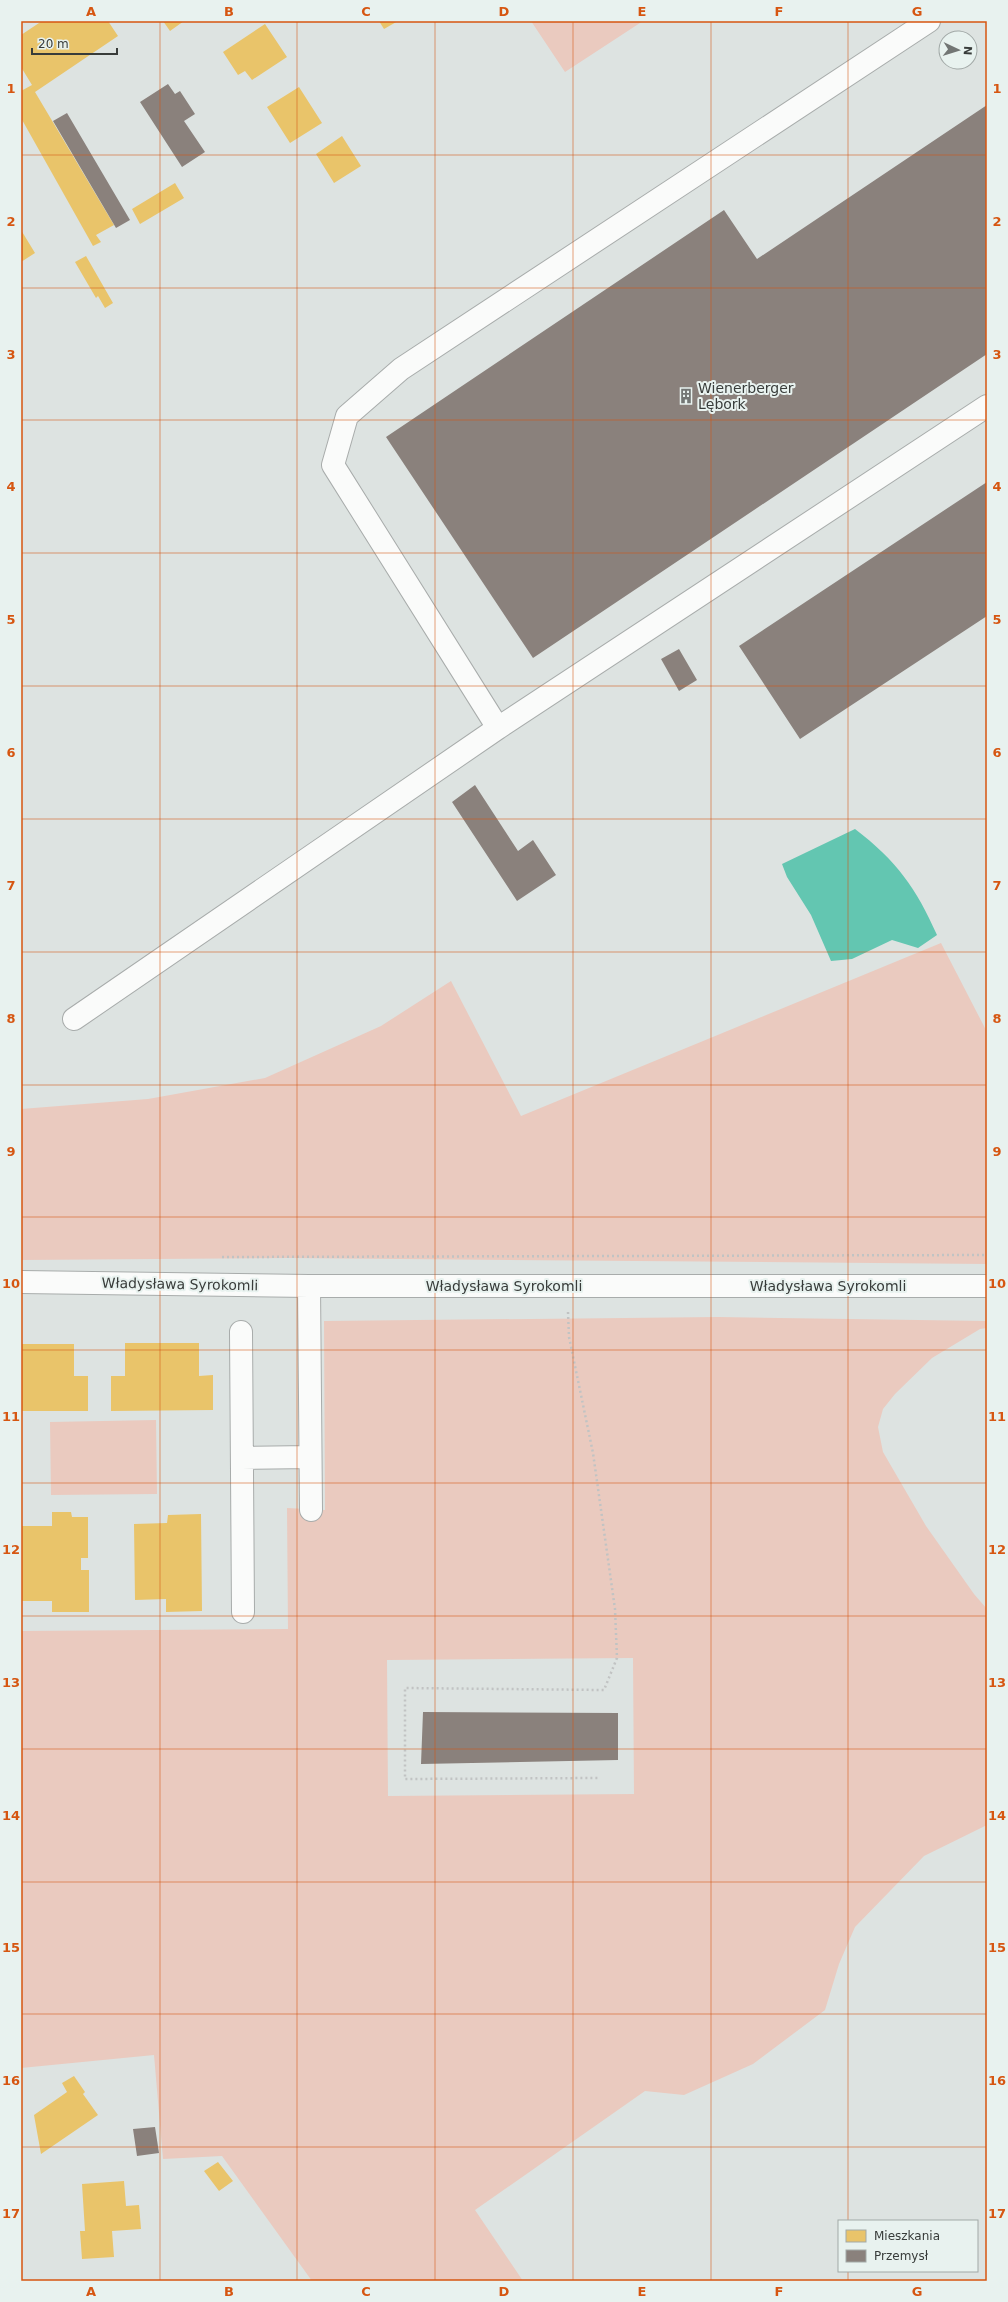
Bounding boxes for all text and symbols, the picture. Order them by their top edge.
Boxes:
text: A [86,4,96,19]
text: B [224,4,234,19]
text: C [361,4,371,19]
text: D [499,4,510,19]
text: E [638,4,646,19]
text: F [775,4,783,19]
text: G [912,4,922,19]
scale bar [32,30,117,56]
north arrow [938,30,978,70]
text: 20 m [38,37,69,51]
text: N [961,46,974,56]
text: 1 [6,81,16,96]
text: 1 [992,81,1002,96]
text: 2 [6,214,16,229]
text: 2 [992,214,1002,229]
text: 3 [6,347,16,362]
text: 3 [992,347,1002,362]
place label: Wienerberger Lębork [698,380,794,412]
building icon: Wienerberger Lębork [677,387,695,405]
text: 4 [6,479,16,494]
text: 4 [992,479,1002,494]
text: 5 [6,612,16,627]
text: 5 [992,612,1002,627]
text: 6 [6,745,16,760]
text: 6 [992,745,1002,760]
text: 7 [6,878,16,893]
text: 7 [992,878,1002,893]
text: 8 [6,1011,16,1026]
text: 8 [992,1011,1002,1026]
text: 9 [6,1144,16,1159]
text: 9 [992,1144,1002,1159]
street label: Władysława Syrokomli [102,1275,258,1293]
text: 10 [2,1276,20,1291]
text: 10 [988,1276,1006,1291]
street label: Władysława Syrokomli [426,1278,582,1294]
street label: Władysława Syrokomli [750,1278,906,1294]
text: 11 [2,1409,20,1424]
text: 11 [988,1409,1006,1424]
text: 12 [2,1542,20,1557]
text: 12 [988,1542,1006,1557]
text: 13 [2,1675,20,1690]
text: 13 [988,1675,1006,1690]
text: 14 [2,1808,20,1823]
text: 14 [988,1808,1006,1823]
text: 15 [2,1940,20,1955]
text: 15 [988,1940,1006,1955]
text: 16 [2,2073,20,2088]
text: 16 [988,2073,1006,2088]
text: 17 [2,2206,20,2221]
text: 17 [988,2206,1006,2221]
legend [838,2220,978,2272]
text: Mieszkania [874,2229,940,2243]
text: Przemysł [874,2249,929,2263]
text: A [86,2284,96,2299]
text: B [224,2284,234,2299]
text: C [361,2284,371,2299]
text: D [499,2284,510,2299]
text: E [638,2284,646,2299]
text: F [775,2284,783,2299]
text: G [912,2284,922,2299]

